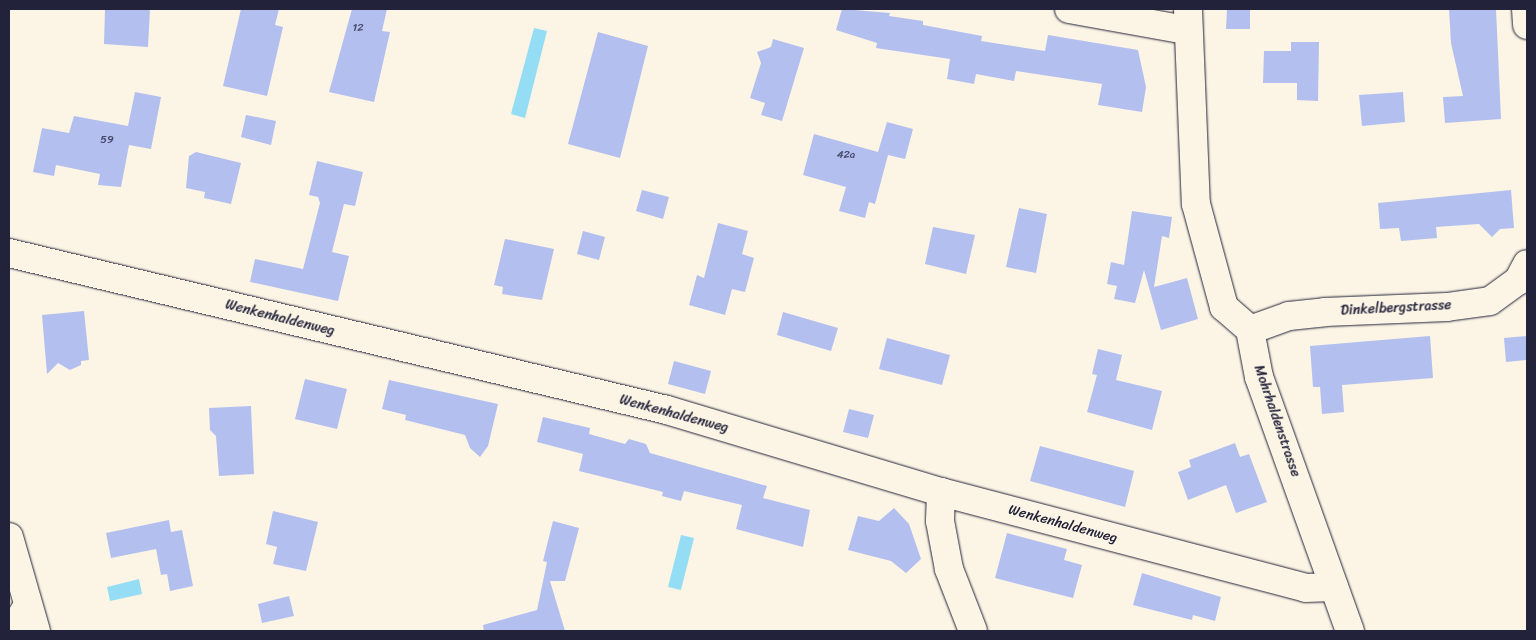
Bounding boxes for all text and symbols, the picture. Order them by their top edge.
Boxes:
house number: 12 [352,21,364,35]
house number: 59 [100,133,114,147]
house number: 42a [837,148,855,162]
street label: Wenkenhaldenweg [224,296,336,340]
street label: Dinkelbergstrasse [1340,297,1452,319]
street label: Mohrhaldenstrasse [1250,363,1304,479]
street label: Wenkenhaldenweg [618,391,730,437]
street label: Wenkenhaldenweg [1007,501,1119,547]

